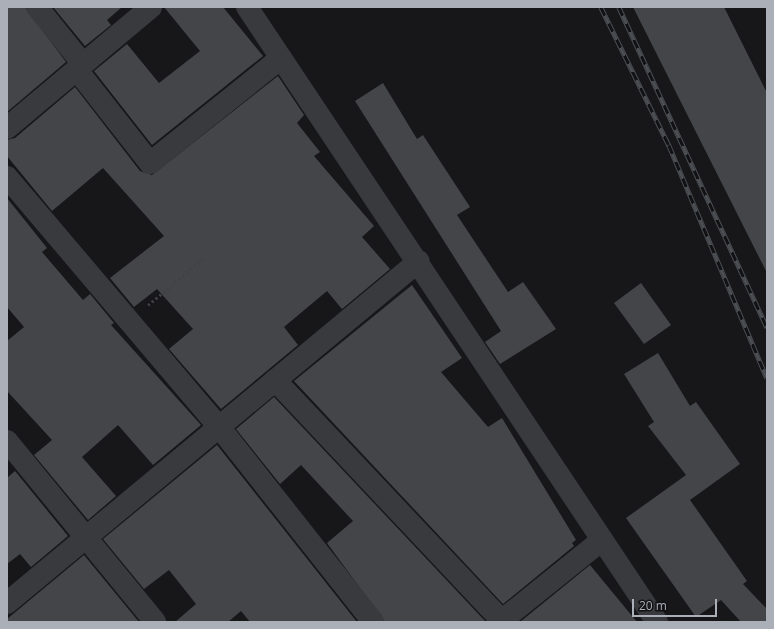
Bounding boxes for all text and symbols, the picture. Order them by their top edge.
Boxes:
scale bar [634,591,719,617]
text: 20 m [639,597,667,614]

